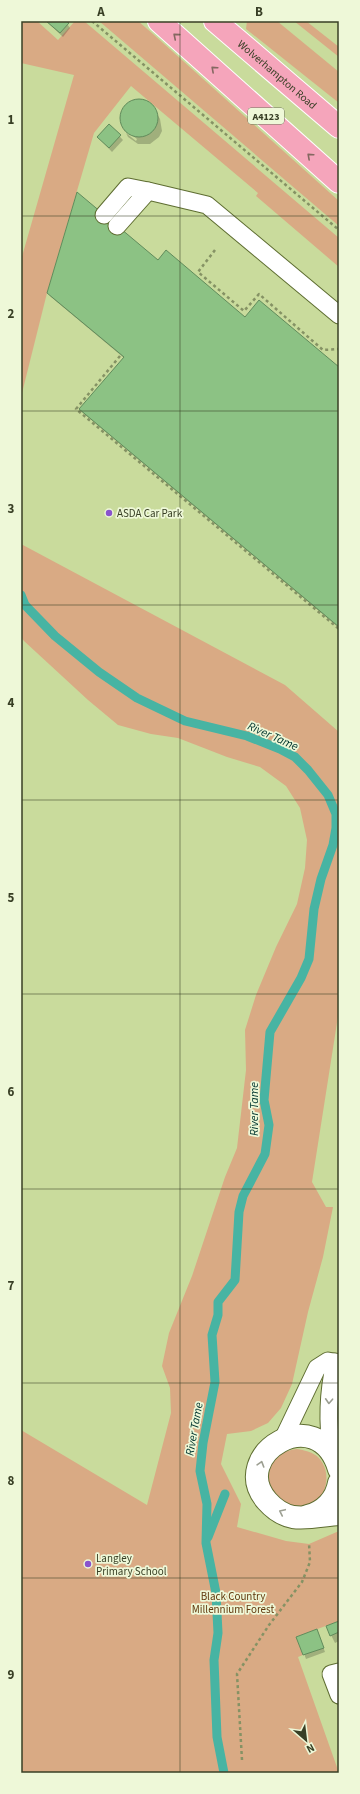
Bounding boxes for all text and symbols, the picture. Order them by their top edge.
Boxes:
text: A [96,3,105,21]
text: B [255,3,263,21]
one-way arrow [173,33,180,40]
street label: Wolverhampton Road [234,37,320,113]
one-way arrow [211,67,218,74]
road number: A4123 [248,108,284,124]
text: 1 [8,111,15,129]
one-way arrow [307,153,315,161]
text: 2 [8,305,15,323]
text: 3 [8,500,15,518]
place label: ASDA Car Park [117,506,183,521]
marker: ASDA Car Park [104,508,114,518]
text: 4 [8,694,15,712]
water label: River Tame [245,718,301,755]
text: 5 [8,889,15,907]
water label: River Tame [246,1082,263,1136]
text: 6 [8,1083,15,1101]
text: 7 [8,1277,15,1295]
one-way arrow [325,1398,333,1404]
water label: River Tame [181,1401,208,1457]
one-way arrow [256,1461,265,1468]
text: 8 [8,1472,15,1490]
one-way arrow [279,1509,286,1517]
place label: Langley Primary School [96,1551,167,1579]
marker: Langley Primary School [83,1559,93,1569]
park label: Black Country Millennium Forest [192,1589,274,1617]
text: 9 [8,1666,15,1684]
north arrow [286,1720,326,1760]
text: N [304,1740,317,1757]

